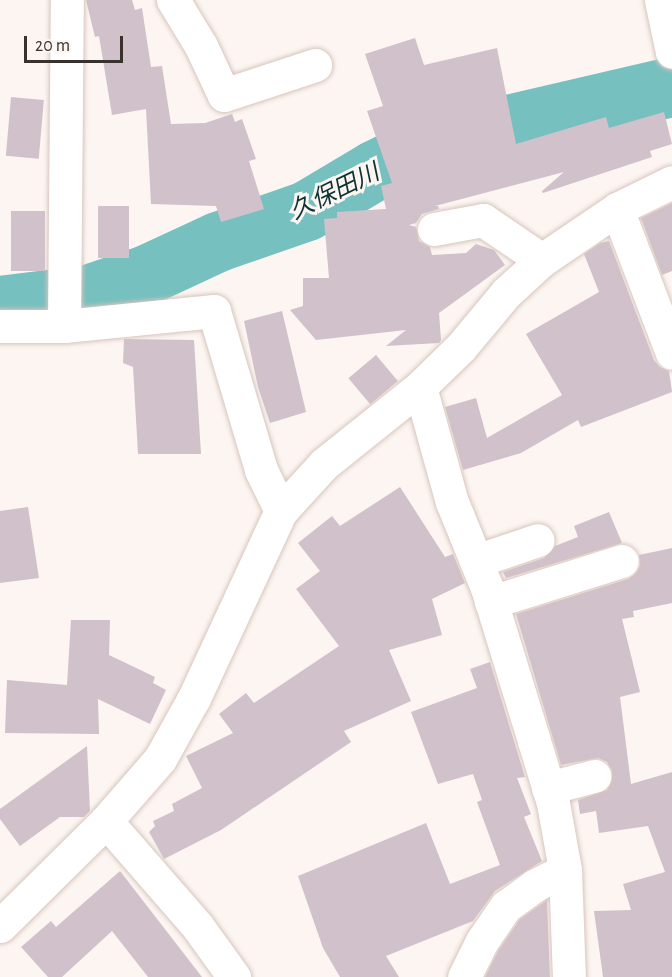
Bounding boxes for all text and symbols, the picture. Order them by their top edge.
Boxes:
scale bar [27,24,126,62]
text: 20 m [35,37,70,55]
water label: 久保田川 [286,159,384,227]

